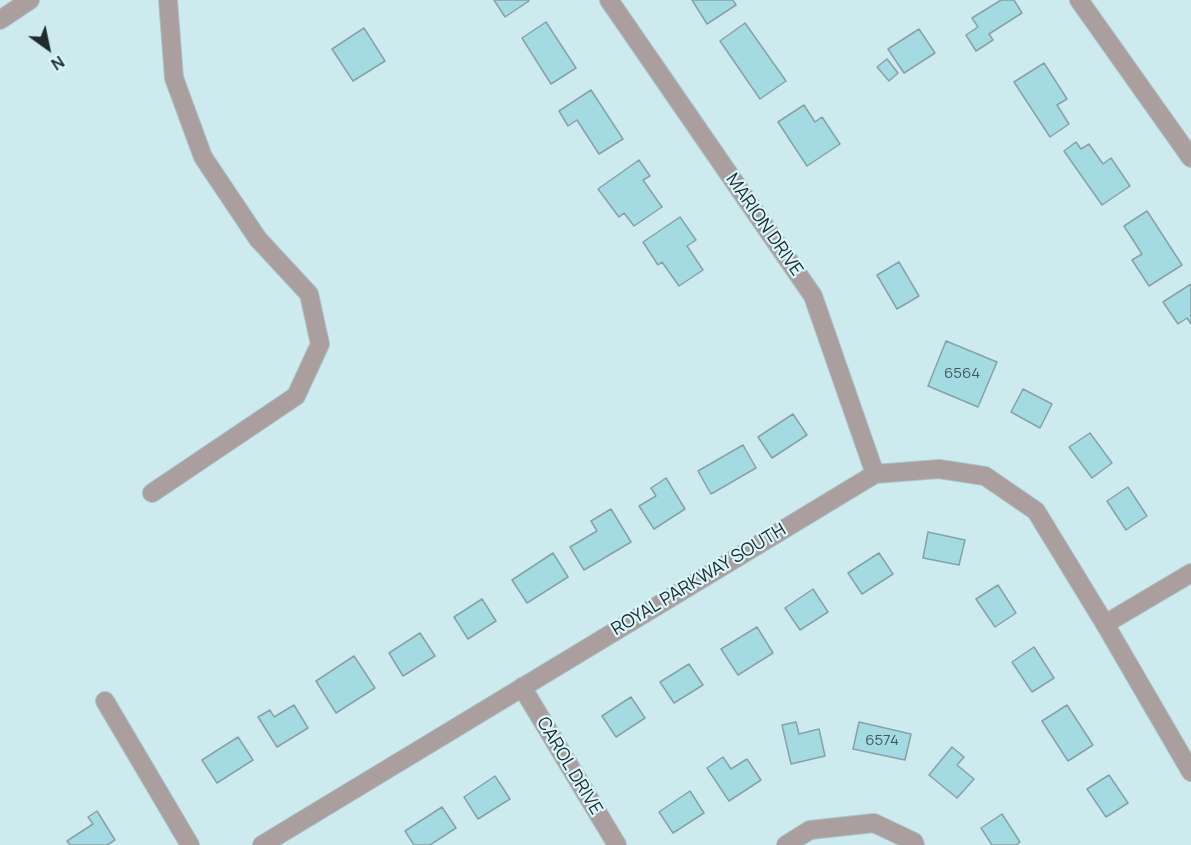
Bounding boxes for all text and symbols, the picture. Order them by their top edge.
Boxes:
north arrow [18,18,78,78]
text: N [47,51,69,75]
street label: MARION DRIVE [721,170,807,280]
house number: 6564 [944,365,980,383]
street label: ROYAL PARKWAY SOUTH [608,519,790,641]
street label: CAROL DRIVE [531,713,607,819]
house number: 6574 [865,732,899,750]

